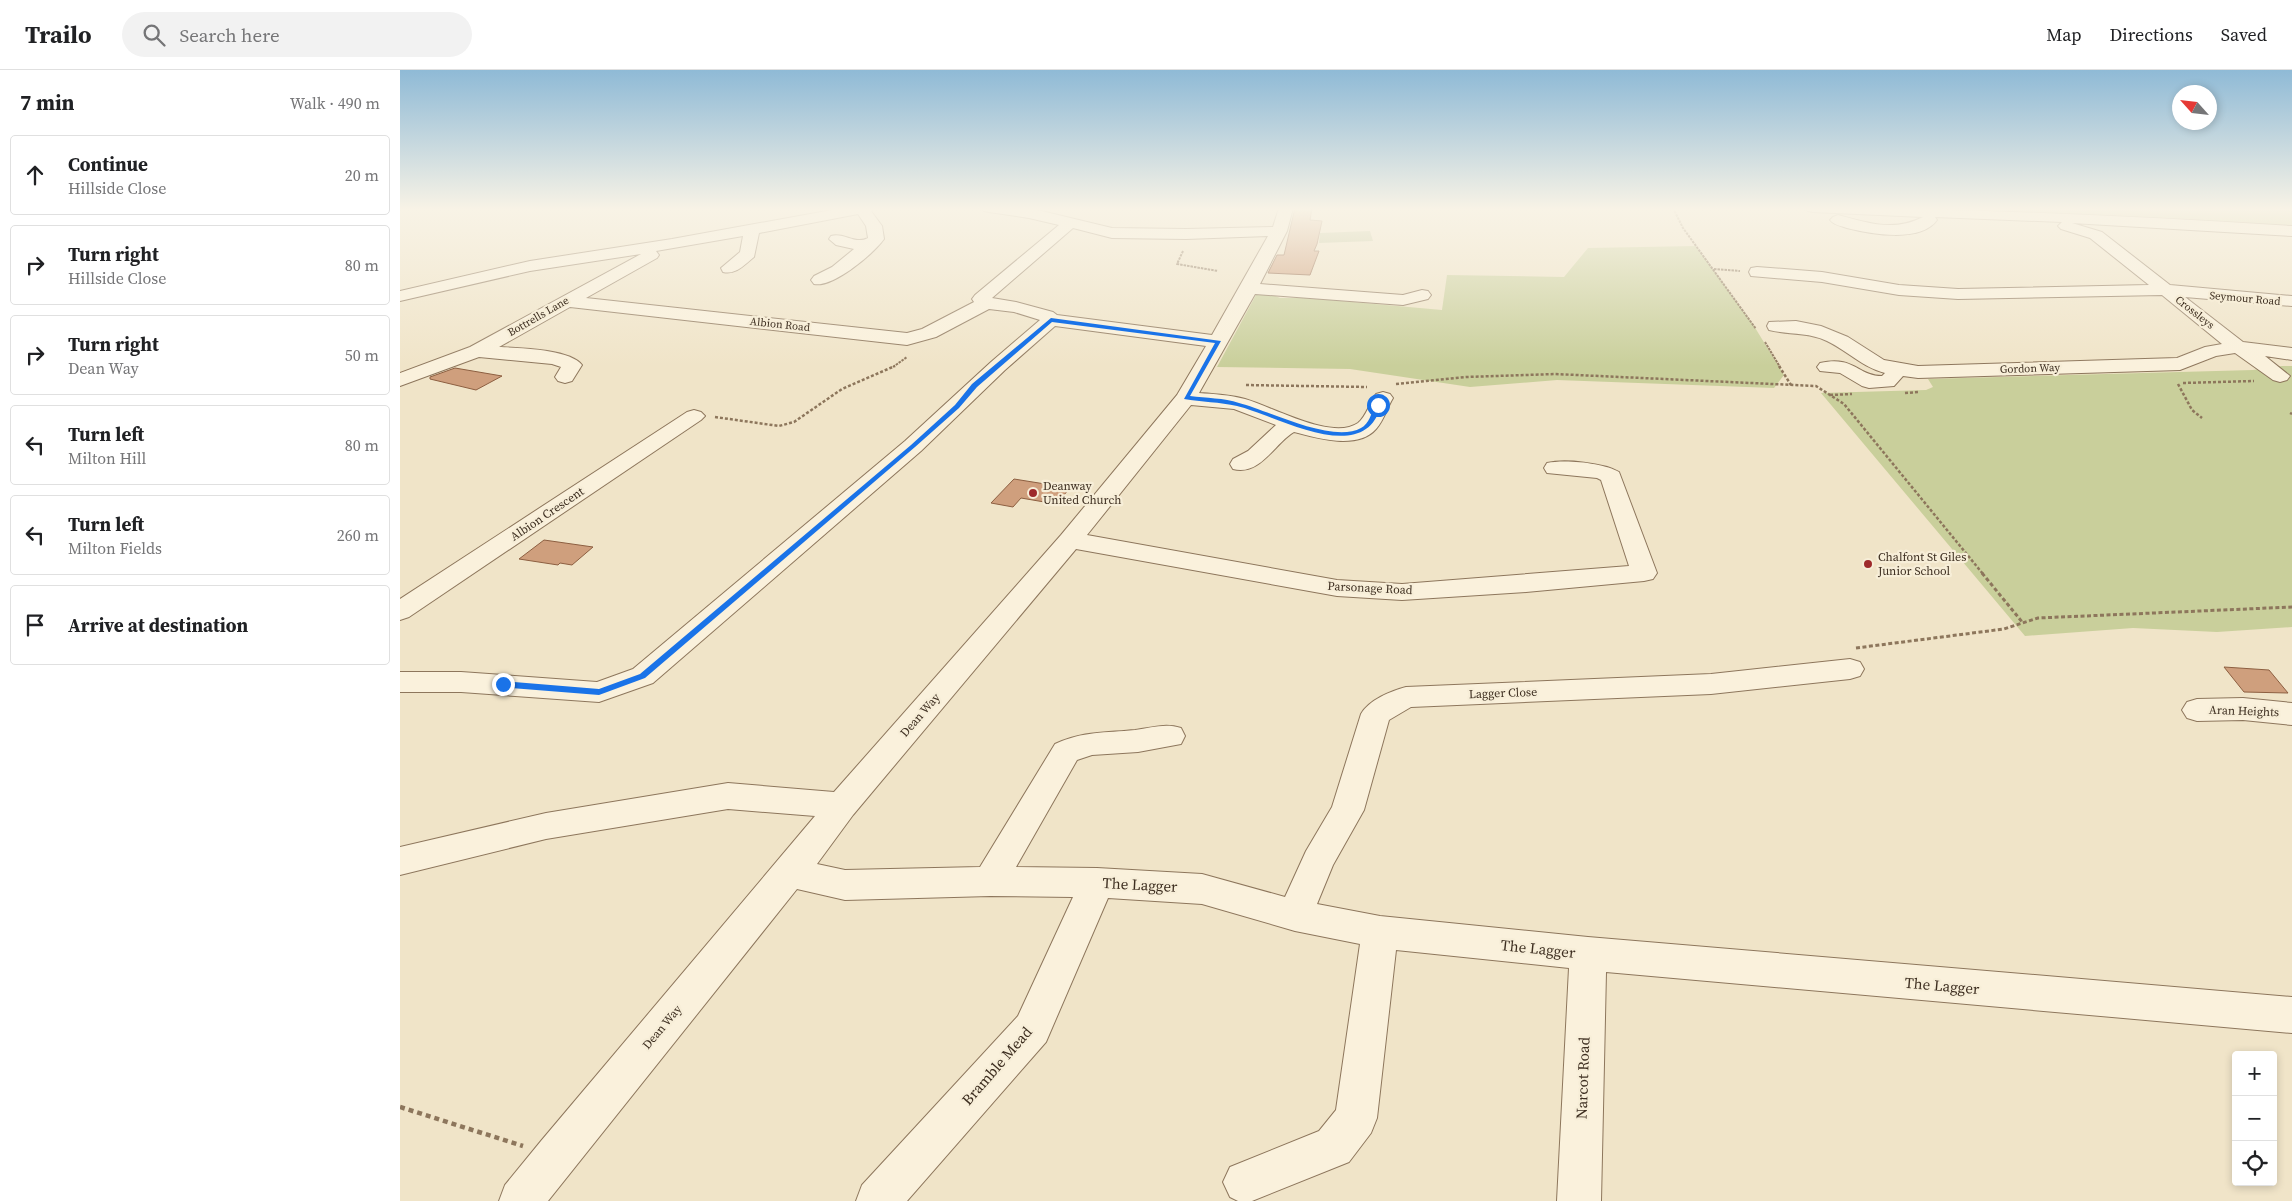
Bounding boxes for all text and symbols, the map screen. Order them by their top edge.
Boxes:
search box [122,12,472,57]
text: Trailo [25,18,92,51]
icon: search [140,21,168,49]
text: Search here [180,22,280,48]
text: Map [2046,22,2082,47]
text: Directions [2110,22,2193,47]
text: Saved [2221,22,2267,47]
north arrow [2172,85,2217,130]
text: 7 min [20,88,75,117]
text: Walk · 490 m [290,92,380,114]
text: Continue [68,151,148,177]
icon: ahead [21,161,49,189]
text: 20 m [345,164,379,186]
text: Hillside Close [68,177,166,199]
text: Turn right [68,241,159,267]
icon: right [21,251,49,279]
text: 80 m [345,254,379,276]
text: Hillside Close [68,267,166,289]
street label: Seymour Road [2209,288,2282,309]
street label: Crossleys [2172,292,2218,333]
street label: Bottrells Lane [505,293,572,340]
street label: Albion Road [749,314,812,335]
text: Turn right [68,331,159,357]
icon: right [21,341,49,369]
text: 50 m [345,344,379,366]
text: Dean Way [68,357,139,379]
street label: Gordon Way [2000,360,2061,377]
route start [1367,394,1390,417]
text: Turn left [68,421,144,447]
icon: left [21,431,49,459]
text: 80 m [345,434,379,456]
text: Milton Hill [68,447,146,469]
place label: Deanway United Church [1043,478,1121,508]
street label: Albion Crescent [507,483,587,545]
marker: Deanway United Church [1027,487,1039,499]
text: Turn left [68,511,144,537]
icon: left [21,521,49,549]
text: 260 m [337,524,379,546]
text: Milton Fields [68,537,162,559]
place label: Chalfont St Giles Junior School [1877,549,1966,579]
marker: Chalfont St Giles Junior School [1862,558,1874,570]
street label: Parsonage Road [1327,578,1413,598]
icon: arrive [21,611,49,639]
text: Arrive at destination [68,612,248,638]
route end [492,673,515,696]
street label: Lagger Close [1469,684,1537,702]
street label: Dean Way [897,689,944,740]
street label: Aran Heights [2209,702,2279,720]
street label: The Lagger [1102,872,1179,897]
street label: The Lagger [1500,934,1577,963]
street label: The Lagger [1904,972,1981,999]
street label: Dean Way [639,1001,686,1052]
street label: Bramble Mead [957,1022,1037,1109]
street label: Narcot Road [1571,1036,1594,1120]
map controls [2232,1051,2277,1186]
button: + [2232,1051,2277,1096]
button: − [2232,1096,2277,1141]
button: locate [2232,1141,2277,1186]

